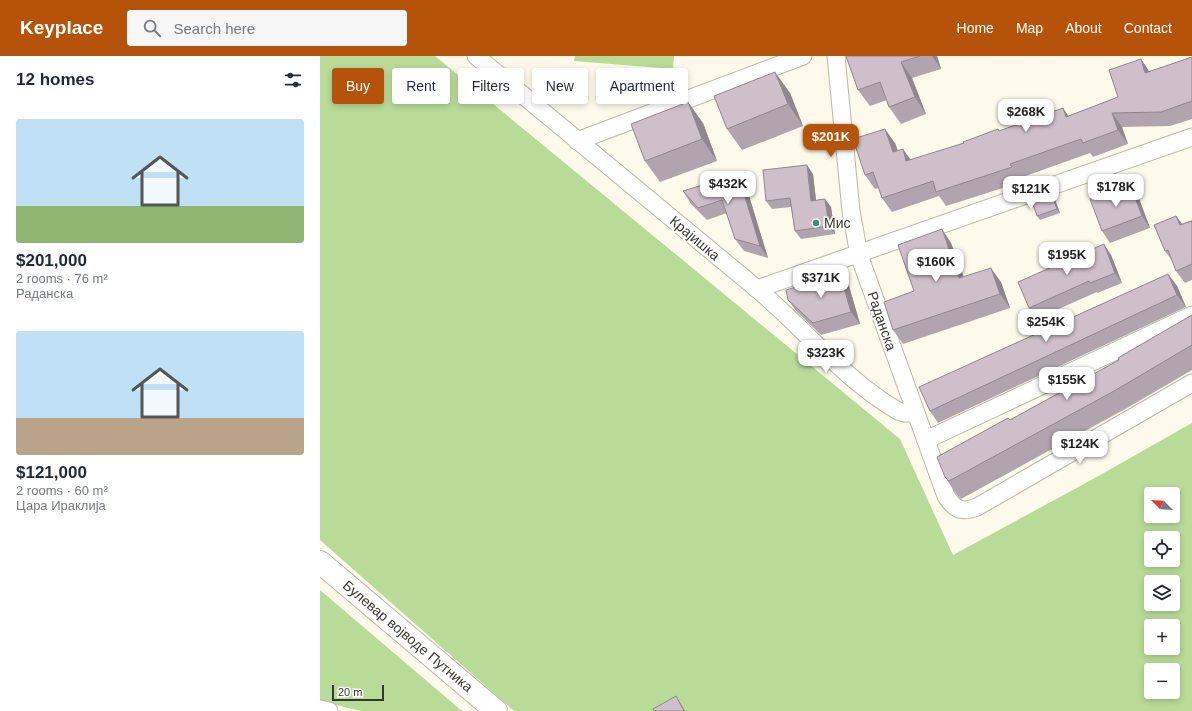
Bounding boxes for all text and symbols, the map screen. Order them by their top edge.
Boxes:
search box [127,10,407,46]
text: Keyplace [20,17,103,38]
icon: search [141,17,163,39]
text: Search here [173,20,255,37]
text: Home [957,20,994,36]
text: Map [1016,20,1043,36]
text: About [1065,20,1102,36]
text: Contact [1124,20,1172,36]
chip: Buy [332,68,384,104]
chip: Rent [392,68,450,104]
chip: Filters [458,68,524,104]
chip: New [532,68,588,104]
chip: Apartment [596,68,688,104]
icon: filters [282,69,304,91]
text: 12 homes [16,70,94,89]
pin: $268K [998,99,1054,133]
text: $268K [1007,104,1045,119]
pin: $201K [803,124,859,158]
text: $201K [812,129,850,144]
icon: home [124,145,196,217]
pin: $432K [700,171,756,205]
pin: $178K [1088,174,1144,208]
text: $432K [709,176,747,191]
pin: $121K [1003,176,1059,210]
text: $178K [1097,179,1135,194]
text: $121K [1012,181,1050,196]
street label: Крајишка [667,213,723,264]
place label: Мис [824,215,850,231]
marker: Мис [811,218,821,228]
pin: $195K [1039,242,1095,276]
text: $195K [1048,247,1086,262]
pin: $160K [908,249,964,283]
text: $201,000 [16,251,87,270]
text: $160K [917,254,955,269]
pin: $371K [793,265,849,299]
text: $371K [802,270,840,285]
text: 2 rooms · 76 m² [16,271,108,286]
text: Раданска [16,286,73,301]
street label: Раданска [864,289,900,353]
pin: $254K [1018,309,1074,343]
text: $254K [1027,314,1065,329]
pin: $323K [798,340,854,374]
text: $323K [807,345,845,360]
icon: home [124,357,196,429]
pin: $155K [1039,367,1095,401]
text: $155K [1048,372,1086,387]
pin: $124K [1052,431,1108,465]
text: $124K [1061,436,1099,451]
text: $121,000 [16,463,87,482]
text: 2 rooms · 60 m² [16,483,108,498]
north arrow [1144,487,1180,523]
map controls [1144,487,1180,699]
text: Цара Ираклија [16,498,106,513]
button: locate [1144,531,1180,567]
button: layers [1144,575,1180,611]
street label: Булевар војводе Путника [340,577,476,695]
button: + [1144,619,1180,655]
button: − [1144,663,1180,699]
scale bar [332,683,384,702]
text: 20 m [338,686,362,698]

